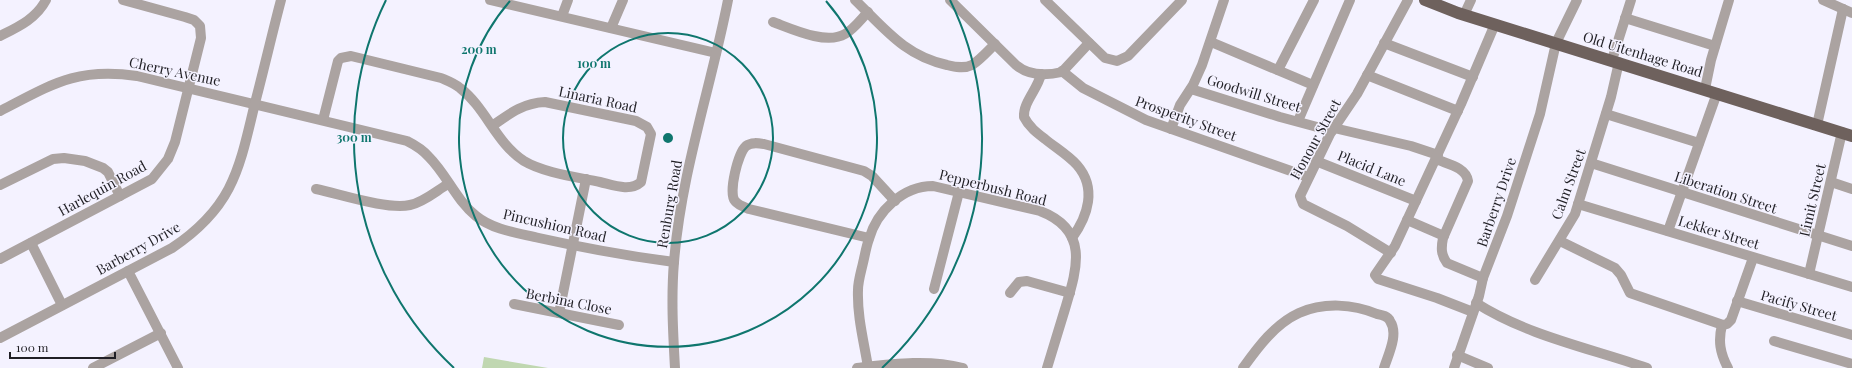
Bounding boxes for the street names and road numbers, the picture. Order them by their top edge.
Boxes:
street label: Old Uitenhage Road [1581,27,1705,81]
street label: Cherry Avenue [127,52,223,90]
street label: Goodwill Street [1205,70,1304,117]
street label: Linaria Road [557,81,639,117]
street label: Prosperity Street [1133,91,1240,145]
street label: Honour Street [1285,94,1345,183]
street label: Calm Street [1546,145,1590,222]
street label: Placid Lane [1335,146,1409,190]
street label: Barberry Drive [1472,155,1520,249]
street label: Harlequin Road [54,156,150,220]
street label: Renburg Road [652,158,686,250]
street label: Limit Street [1794,160,1830,239]
street label: Pepperbush Road [937,164,1049,210]
street label: Liberation Street [1672,166,1781,218]
street label: Pincushion Road [501,204,609,246]
street label: Lekker Street [1676,211,1763,254]
street label: Barberry Drive [92,217,184,279]
street label: Berbina Close [525,283,613,319]
street label: Pacify Street [1759,285,1840,325]

